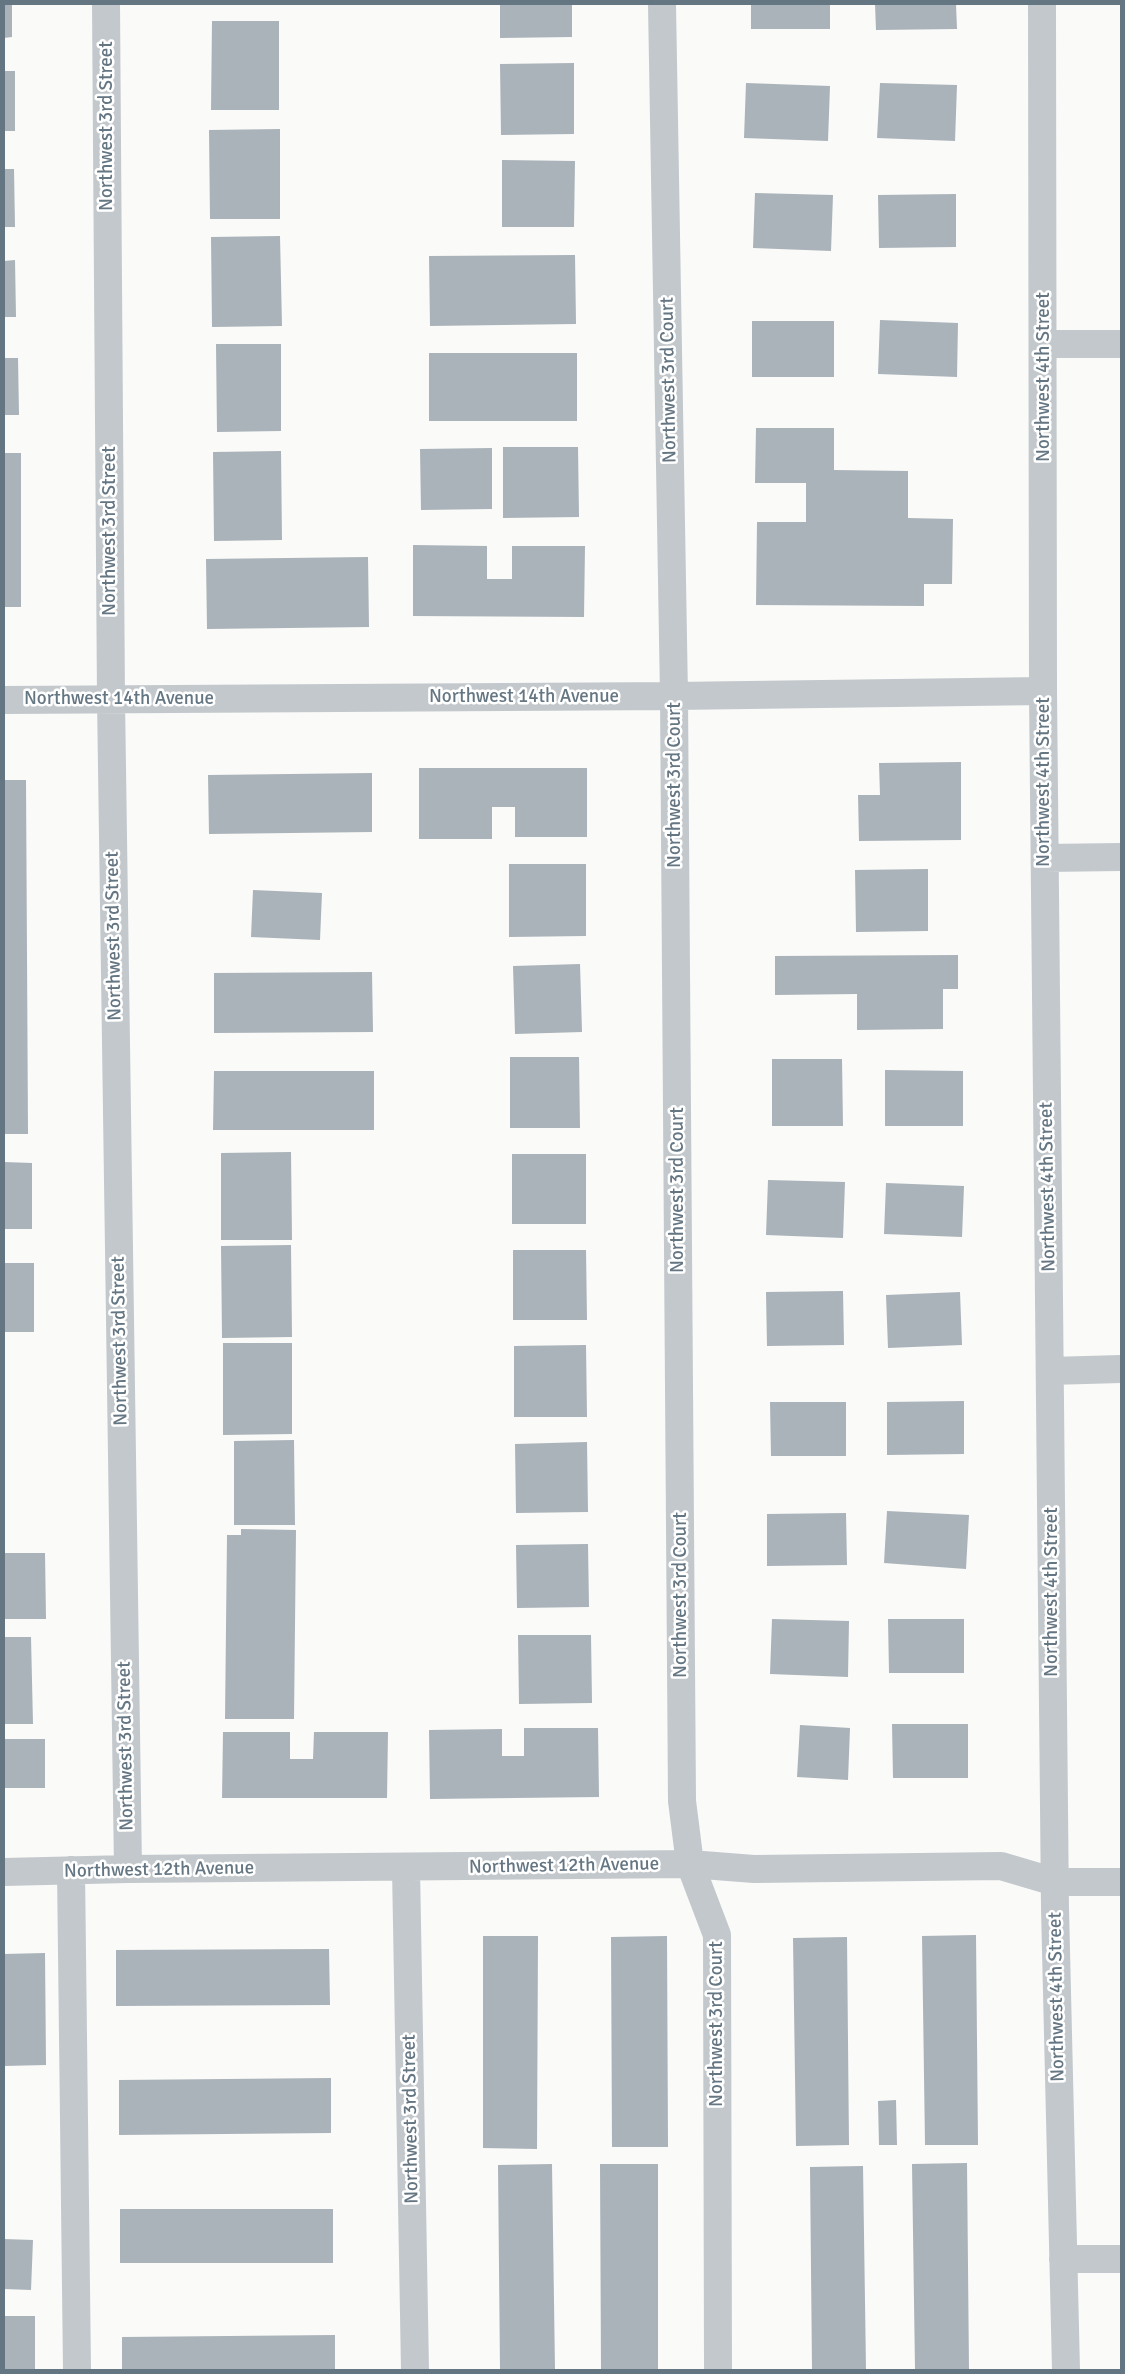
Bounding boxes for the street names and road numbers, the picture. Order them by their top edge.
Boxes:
street label: Northwest 3rd Street [96,41,118,211]
street label: Northwest 4th Street [1033,292,1055,462]
street label: Northwest 3rd Court [656,297,682,463]
street label: Northwest 3rd Street [99,446,121,616]
street label: Northwest 14th Avenue [429,686,619,708]
street label: Northwest 14th Avenue [24,688,214,710]
street label: Northwest 4th Street [1033,697,1055,867]
street label: Northwest 3rd Court [664,702,686,868]
street label: Northwest 3rd Street [101,851,127,1021]
street label: Northwest 4th Street [1035,1102,1061,1272]
street label: Northwest 3rd Court [667,1107,689,1273]
street label: Northwest 3rd Street [107,1256,133,1426]
street label: Northwest 4th Street [1041,1507,1063,1677]
street label: Northwest 3rd Court [670,1512,692,1678]
street label: Northwest 3rd Street [113,1661,139,1831]
street label: Northwest 12th Avenue [469,1853,659,1879]
street label: Northwest 12th Avenue [64,1857,254,1883]
street label: Northwest 4th Street [1044,1912,1070,2082]
street label: Northwest 3rd Court [706,1941,728,2107]
street label: Northwest 3rd Street [398,2034,424,2204]

